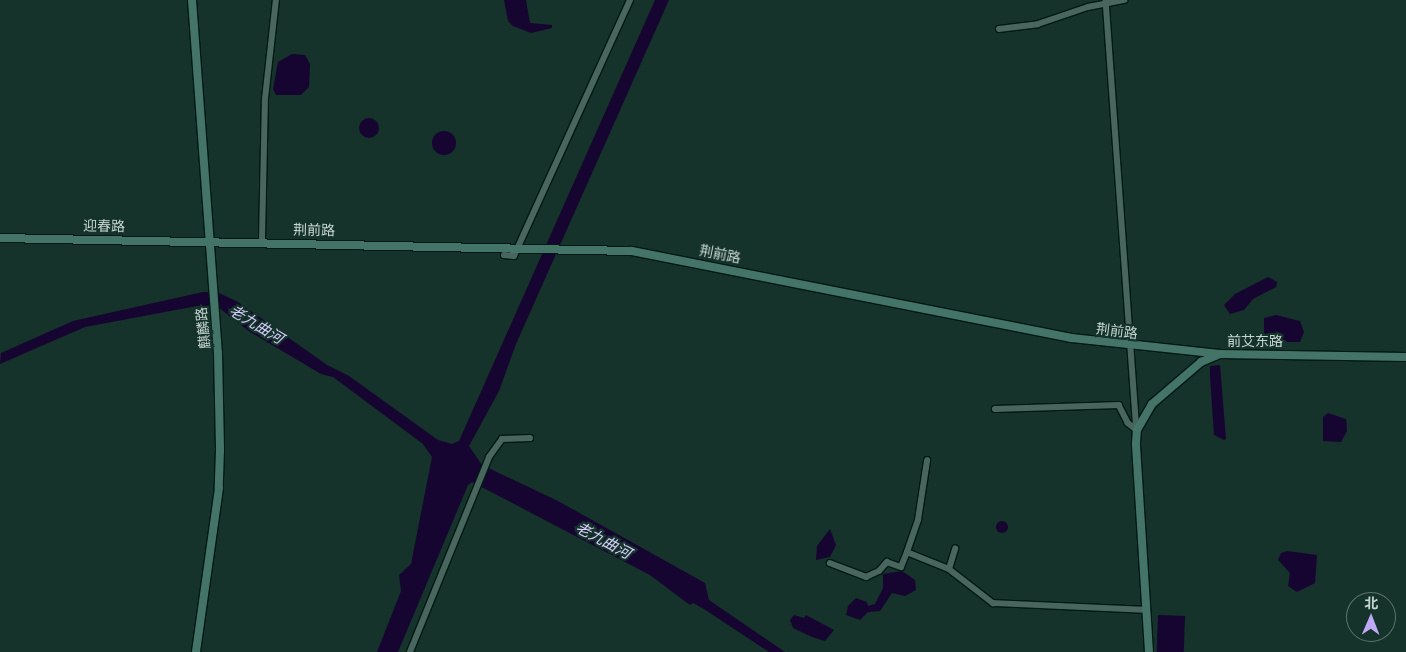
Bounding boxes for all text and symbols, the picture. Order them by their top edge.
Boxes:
street label: 迎春路 [83,217,125,235]
street label: 荆前路 [293,221,335,239]
street label: 荆前路 [698,242,742,266]
water label: 老九曲河 [226,302,286,348]
street label: 麒麟路 [192,306,214,350]
street label: 荆前路 [1095,320,1139,342]
street label: 前艾东路 [1227,333,1283,349]
water label: 老九曲河 [572,519,634,563]
north arrow [1346,592,1396,642]
text: 北 [1364,595,1378,611]

